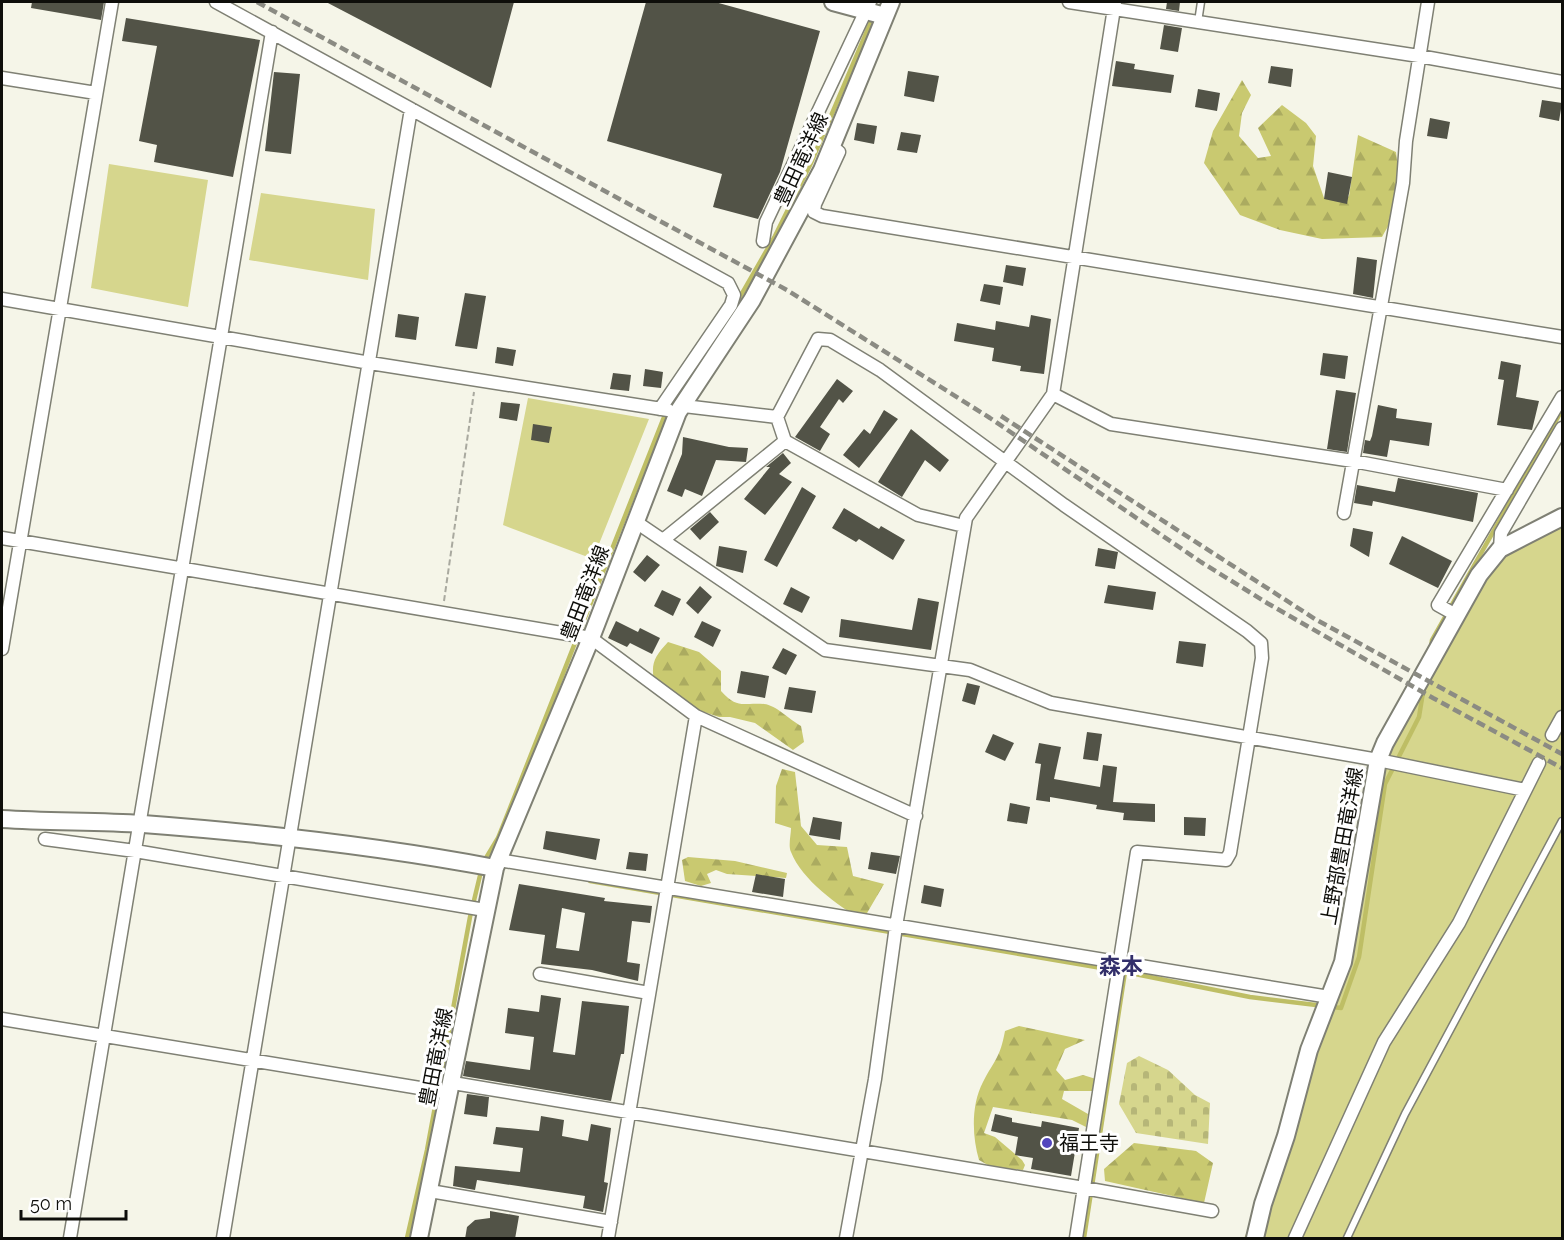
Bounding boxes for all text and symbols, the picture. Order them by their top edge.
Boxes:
street label: 豊田竜洋線 [769,109,833,209]
street label: 豊田竜洋線 [556,542,614,644]
street label: 上野部豊田竜洋線 [1316,765,1368,927]
district label: 森本 [1099,953,1143,979]
street label: 豊田竜洋線 [415,1006,457,1108]
place label: 福王寺 [1059,1131,1119,1155]
marker: 福王寺 [1040,1136,1054,1150]
scale bar [21,1183,126,1221]
text: 50 m [30,1193,72,1214]

